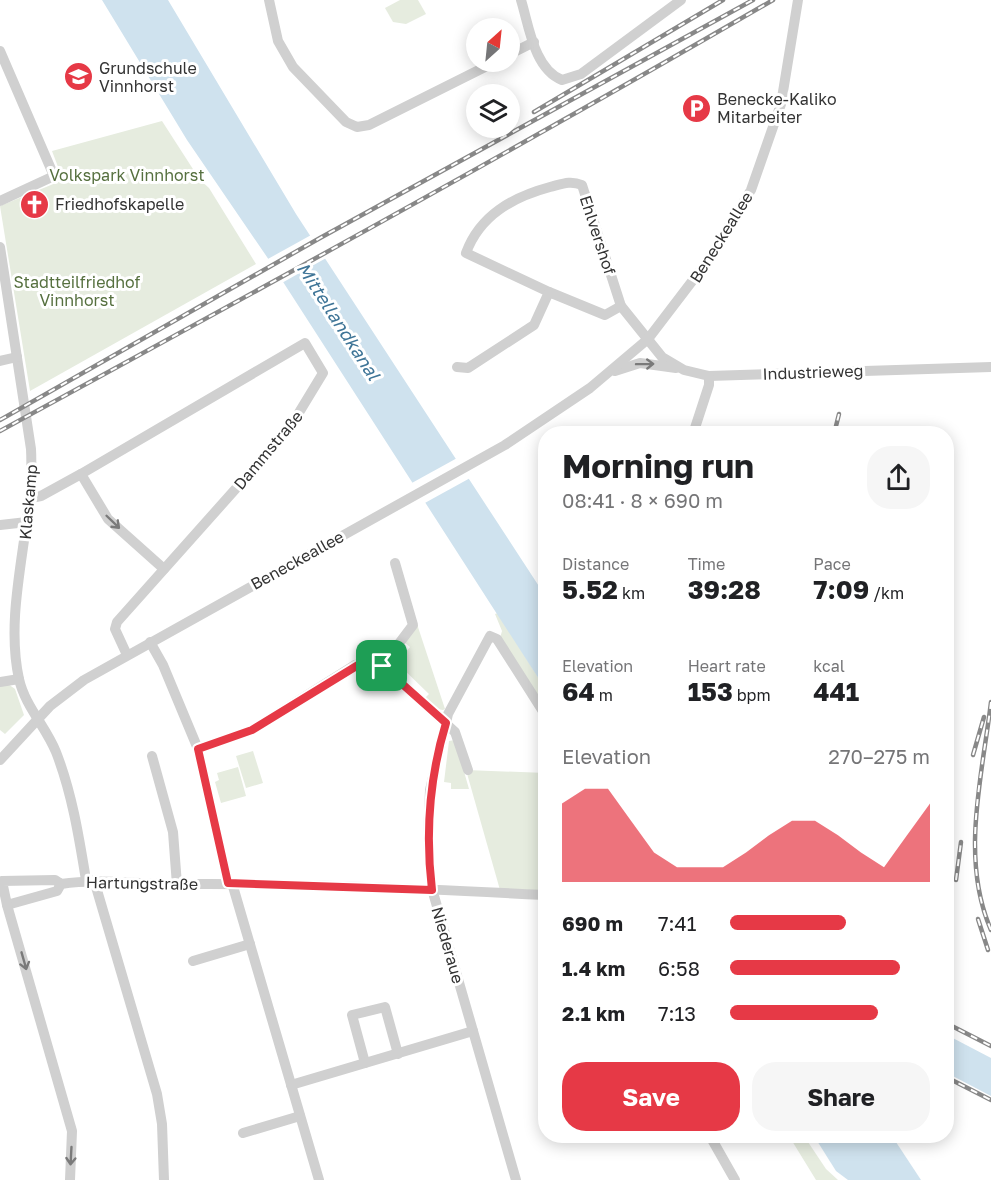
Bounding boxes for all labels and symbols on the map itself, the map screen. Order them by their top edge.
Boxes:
north arrow [466,18,520,72]
place label: Grundschule Vinnhorst [99,58,197,96]
school or university icon: Grundschule Vinnhorst [62,61,94,93]
place label: Benecke-Kaliko Mitarbeiter [717,89,837,127]
parking icon: Benecke-Kaliko Mitarbeiter [680,92,712,124]
park label: Volkspark Vinnhorst [49,165,205,185]
church icon: Friedhofskapelle [18,188,50,220]
street label: Beneckeallee [685,188,757,286]
street label: Ehlvershof [576,193,620,277]
place label: Friedhofskapelle [55,194,184,214]
water label: Mittellandkanal [293,258,386,385]
park label: Stadtteilfriedhof Vinnhorst [14,272,141,310]
one-way arrow [634,359,654,370]
street label: Industrieweg [762,360,864,384]
street label: Dammstraße [229,406,307,494]
street label: Klaskamp [15,463,41,540]
one-way arrow [105,515,120,530]
street label: Beneckeallee [247,526,347,594]
pin [356,640,407,691]
street label: Hartungstraße [86,872,198,894]
street label: Niederaue [428,904,468,986]
one-way arrow [18,951,30,970]
one-way arrow [66,1145,77,1165]

